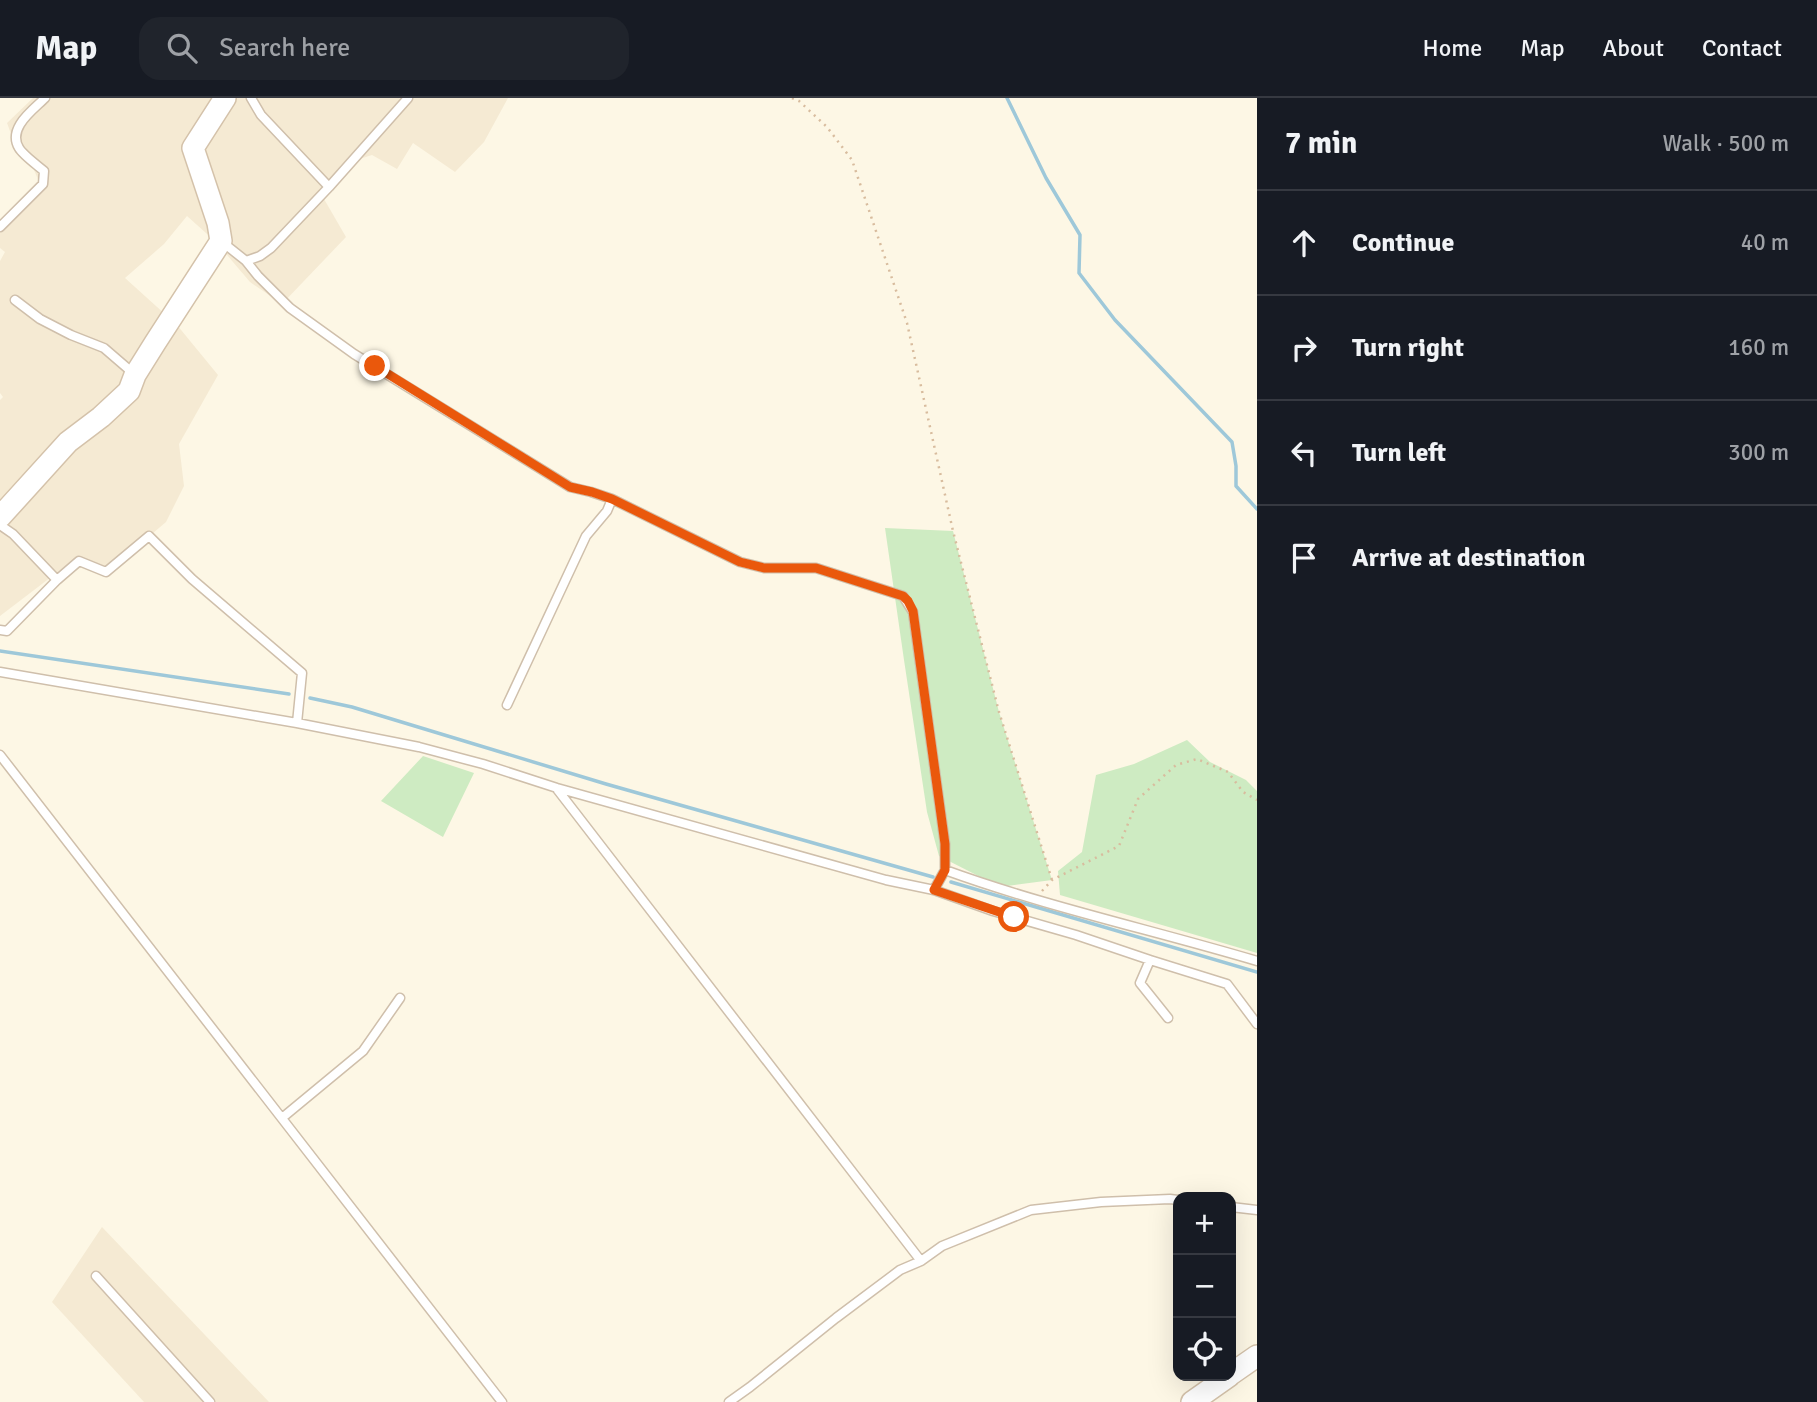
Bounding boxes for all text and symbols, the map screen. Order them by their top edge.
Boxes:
search box [139,17,629,80]
text: Map [35,28,97,69]
icon: search [163,29,201,67]
text: Search here [219,32,350,64]
text: Home [1422,33,1482,63]
text: Map [1520,33,1565,63]
text: About [1603,33,1664,63]
text: Contact [1702,33,1782,63]
text: 7 min [1285,125,1357,162]
text: Walk · 500 m [1663,129,1789,158]
icon: ahead [1285,224,1323,262]
text: Continue [1352,227,1454,259]
text: 40 m [1741,228,1789,257]
icon: right [1285,329,1323,367]
text: Turn right [1352,332,1464,364]
text: 160 m [1728,333,1789,362]
route end [359,350,390,381]
icon: left [1285,434,1323,472]
text: Turn left [1352,437,1446,469]
text: 300 m [1728,438,1789,467]
icon: arrive [1285,539,1323,577]
text: Arrive at destination [1352,542,1585,574]
route start [998,901,1029,932]
map controls [1173,1192,1236,1381]
button: + [1173,1192,1236,1255]
button: − [1173,1255,1236,1318]
button: locate [1173,1318,1236,1381]

